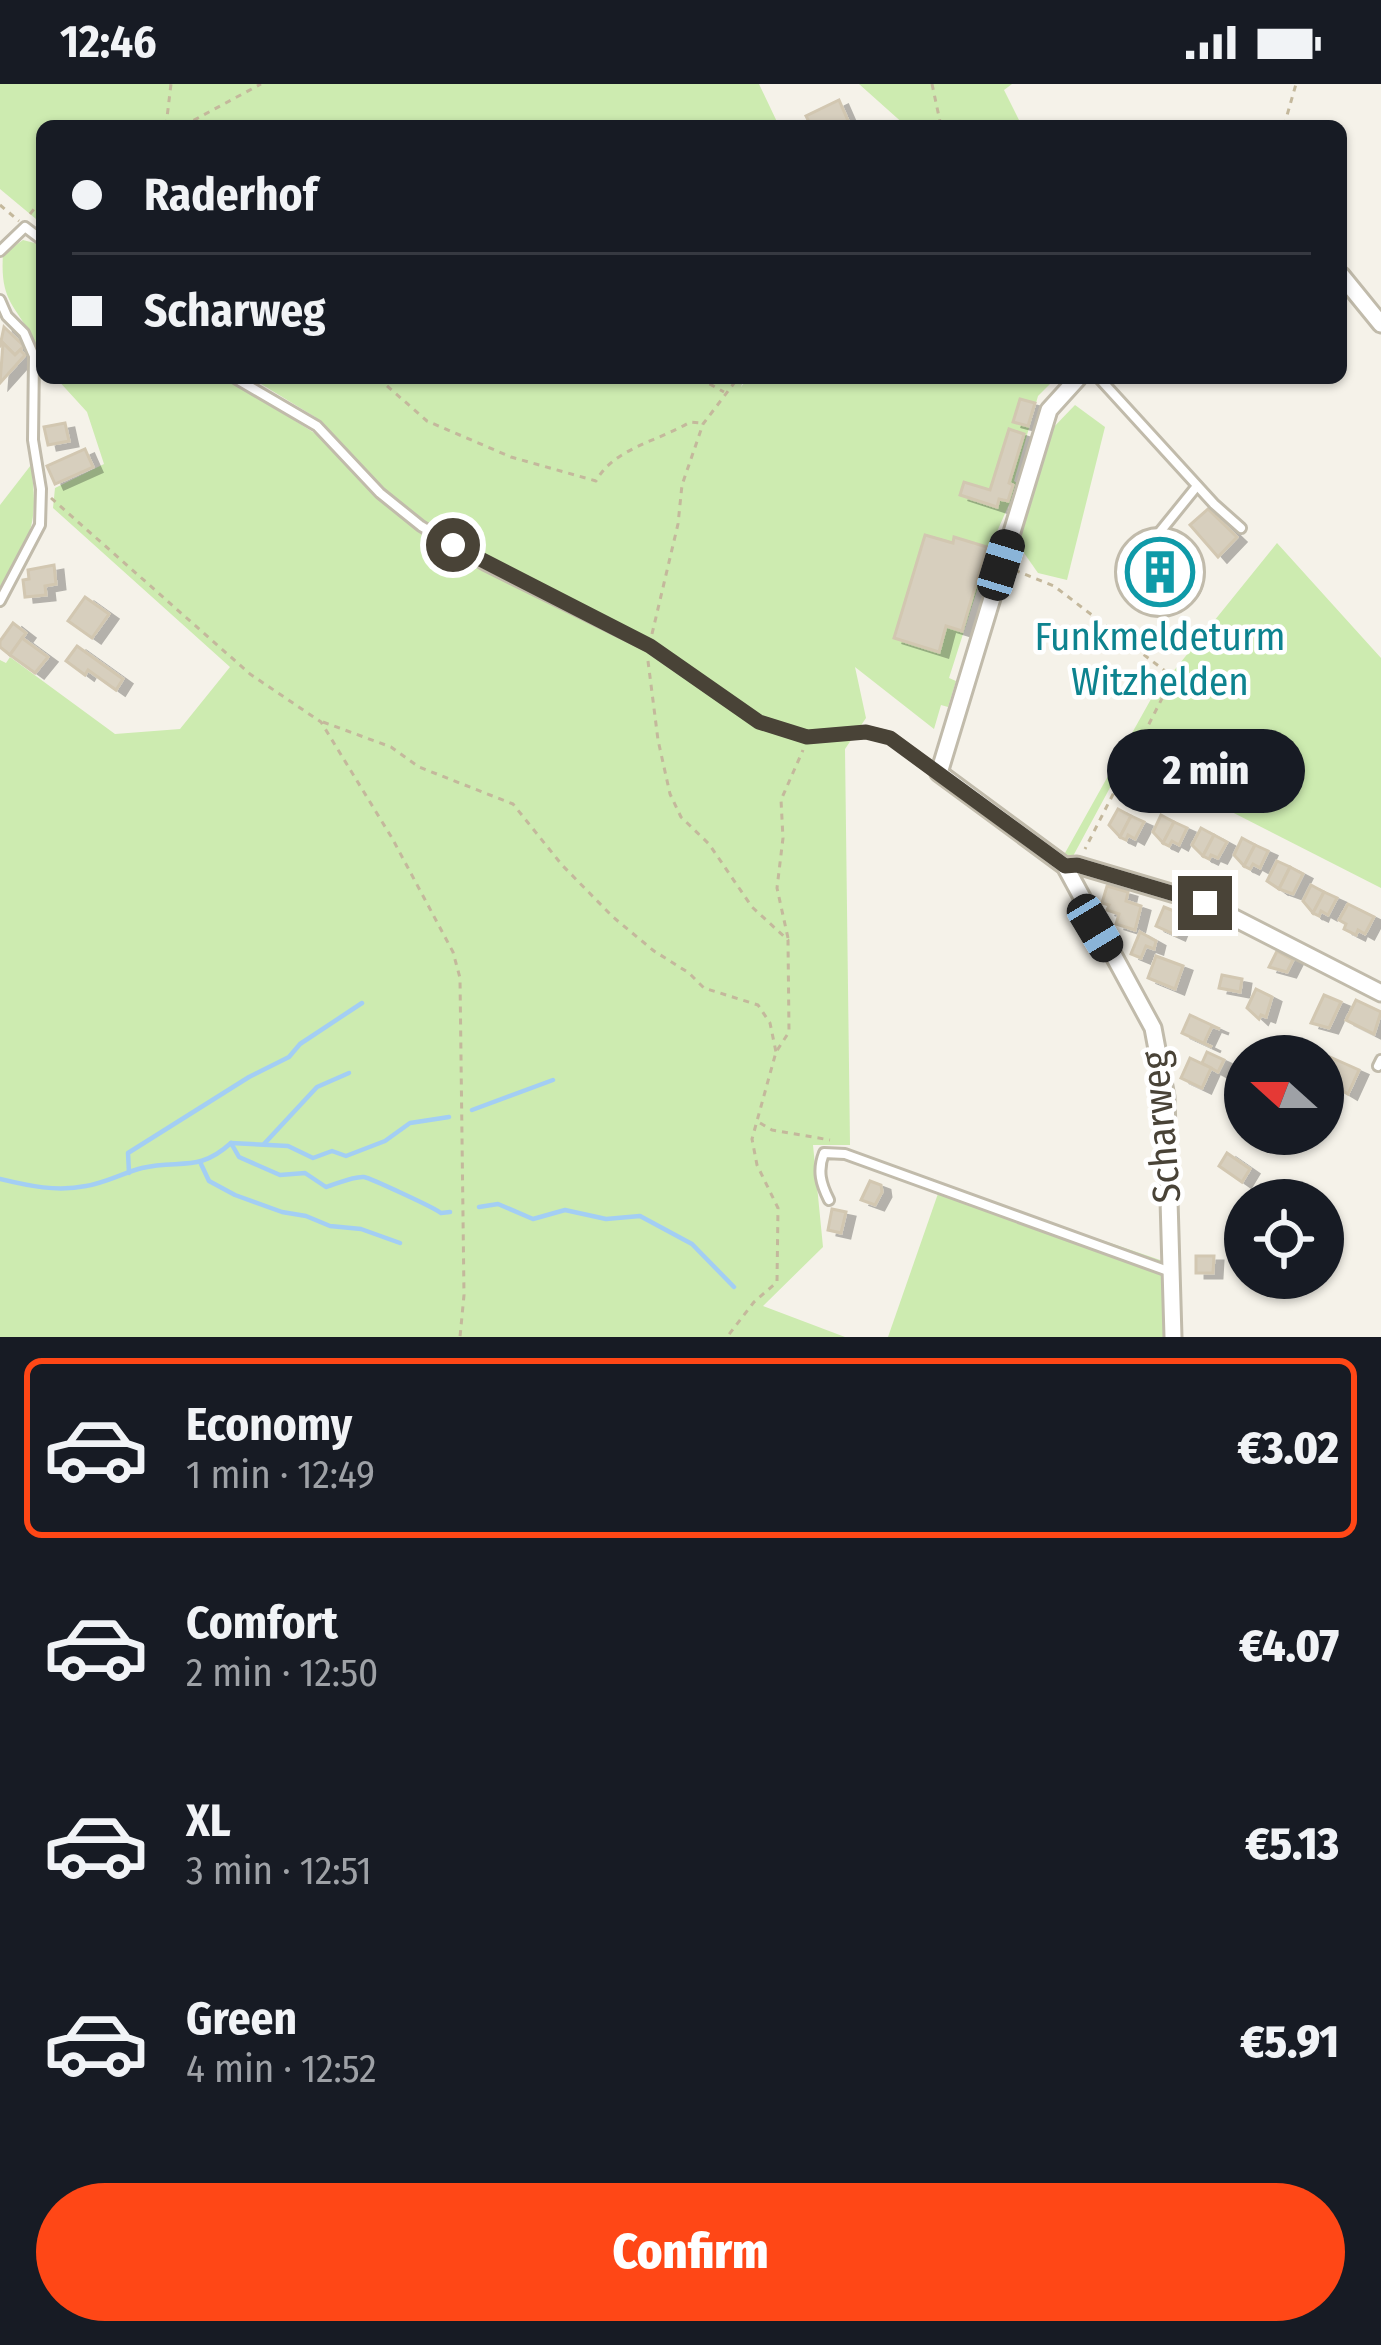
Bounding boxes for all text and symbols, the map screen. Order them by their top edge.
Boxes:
text: 12:46 [60,15,157,69]
text: Raderhof [144,168,317,222]
text: Scharweg [144,284,326,338]
route start [426,518,480,572]
car [973,525,1029,605]
building icon: Funkmeldeturm Witzhelden [1125,537,1195,607]
place label: Funkmeldeturm Witzhelden [1034,614,1286,705]
callout: 2 min [1106,729,1304,813]
text: 2 min [1163,748,1249,794]
route end [1178,876,1232,930]
car [1061,888,1129,968]
north arrow [1224,1035,1344,1155]
map controls [1224,1035,1344,1299]
street label: Scharweg [1131,1048,1191,1205]
button: locate [1224,1179,1344,1299]
icon: car [42,1394,150,1502]
text: Economy [186,1398,352,1452]
text: €3.02 [1238,1421,1339,1475]
text: 1 min · 12:49 [186,1452,375,1498]
icon: car [42,1592,150,1700]
text: Comfort [186,1596,338,1650]
text: €4.07 [1239,1619,1339,1673]
text: 2 min · 12:50 [186,1650,378,1696]
icon: car [42,1790,150,1898]
text: XL [186,1794,231,1848]
text: €5.13 [1245,1817,1339,1871]
text: 3 min · 12:51 [186,1848,372,1894]
icon: car [42,1988,150,2096]
text: Green [186,1992,297,2046]
text: €5.91 [1240,2015,1339,2069]
text: 4 min · 12:52 [186,2046,377,2092]
button: Confirm [36,2183,1345,2321]

